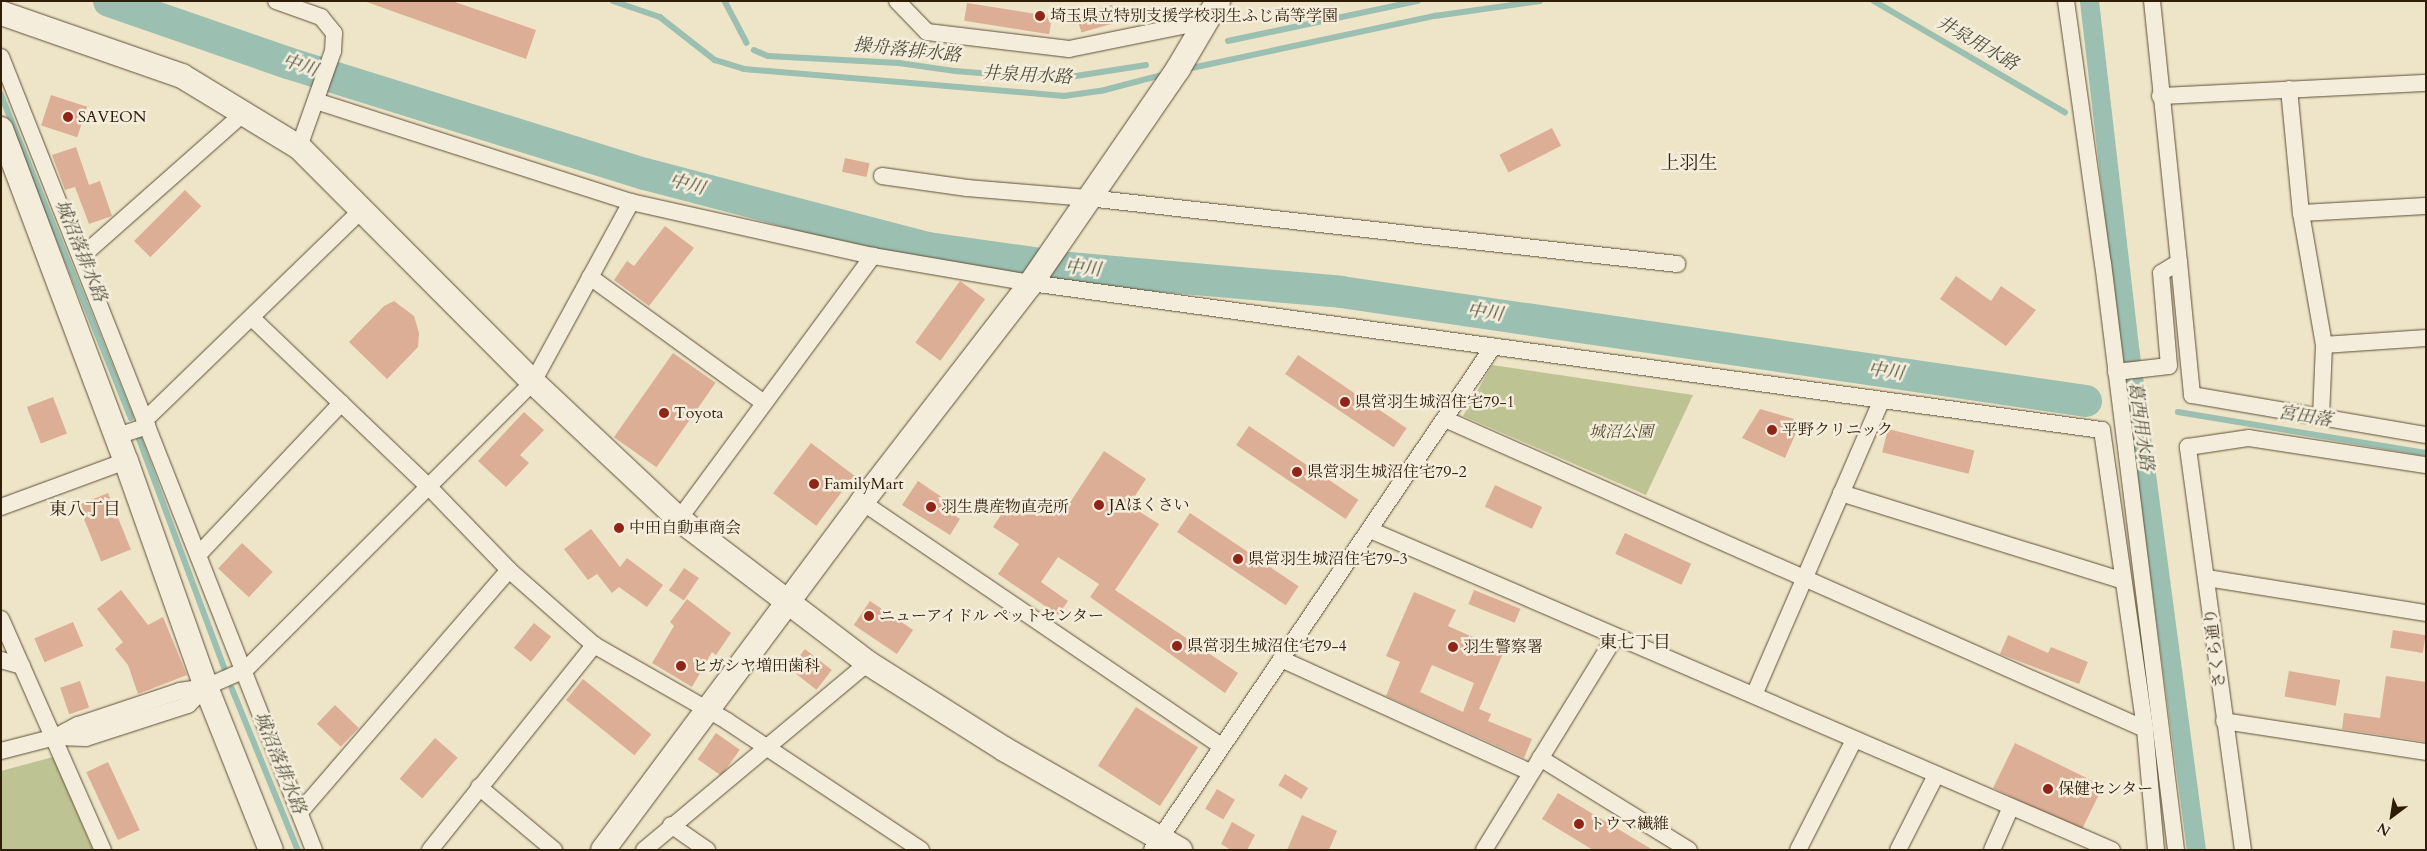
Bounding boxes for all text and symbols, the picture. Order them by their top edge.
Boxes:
place label: 埼玉県立特別支援学校羽生ふじ高等学園 [1050,6,1338,26]
marker: 埼玉県立特別支援学校羽生ふじ高等学園 [1034,10,1046,22]
water label: 井泉用水路 [1933,12,2021,76]
water label: 操舟落排水路 [852,35,962,67]
water label: 中川 [280,50,320,82]
water label: 井泉用水路 [981,63,1073,89]
place label: SAVEON [78,107,147,127]
marker: SAVEON [62,111,74,123]
district label: 上羽生 [1661,153,1717,175]
water label: 中川 [667,170,707,200]
water label: 城沼落排水路 [50,197,110,305]
water label: 中川 [1064,256,1102,282]
water label: 中川 [1466,300,1504,326]
water label: 中川 [1867,359,1905,385]
water label: 葛西用水路 [2123,380,2157,472]
place label: 県営羽生城沼住宅79-1 [1355,392,1515,412]
marker: 県営羽生城沼住宅79-1 [1339,396,1351,408]
water label: 宮田落 [2277,402,2333,432]
place label: Toyota [674,403,723,423]
marker: Toyota [658,407,670,419]
place label: 平野クリニック [1782,420,1894,440]
park label: 城沼公園 [1589,422,1653,442]
marker: 平野クリニック [1766,424,1778,436]
place label: 県営羽生城沼住宅79-2 [1307,462,1467,482]
marker: 県営羽生城沼住宅79-2 [1291,466,1303,478]
place label: FamilyMart [824,474,903,494]
marker: FamilyMart [808,478,820,490]
place label: JAほくさい [1109,495,1190,515]
place label: 羽生農産物直売所 [941,497,1069,517]
district label: 東八丁目 [49,499,121,521]
marker: JAほくさい [1093,499,1105,511]
marker: 羽生農産物直売所 [925,501,937,513]
place label: 中田自動車商会 [629,518,741,538]
marker: 中田自動車商会 [613,522,625,534]
place label: 県営羽生城沼住宅79-3 [1248,549,1408,569]
marker: 県営羽生城沼住宅79-3 [1232,553,1244,565]
place label: ニューアイドル ペットセンター [879,606,1107,626]
street label: さくら通り [2201,607,2229,689]
marker: ニューアイドル ペットセンター [863,610,875,622]
district label: 東七丁目 [1599,632,1671,654]
place label: 県営羽生城沼住宅79-4 [1187,636,1347,656]
place label: 羽生警察署 [1463,637,1543,657]
marker: 県営羽生城沼住宅79-4 [1171,640,1183,652]
marker: 羽生警察署 [1447,641,1459,653]
place label: ヒガシヤ増田歯科 [692,656,820,676]
marker: ヒガシヤ増田歯科 [674,659,688,673]
water label: 城沼落排水路 [249,709,309,817]
place label: 保健センター [2058,779,2154,799]
marker: 保健センター [2042,783,2054,795]
north arrow [2367,791,2417,841]
place label: トウマ繊維 [1589,814,1669,834]
marker: トウマ繊維 [1573,818,1585,830]
text: N [2374,818,2394,841]

